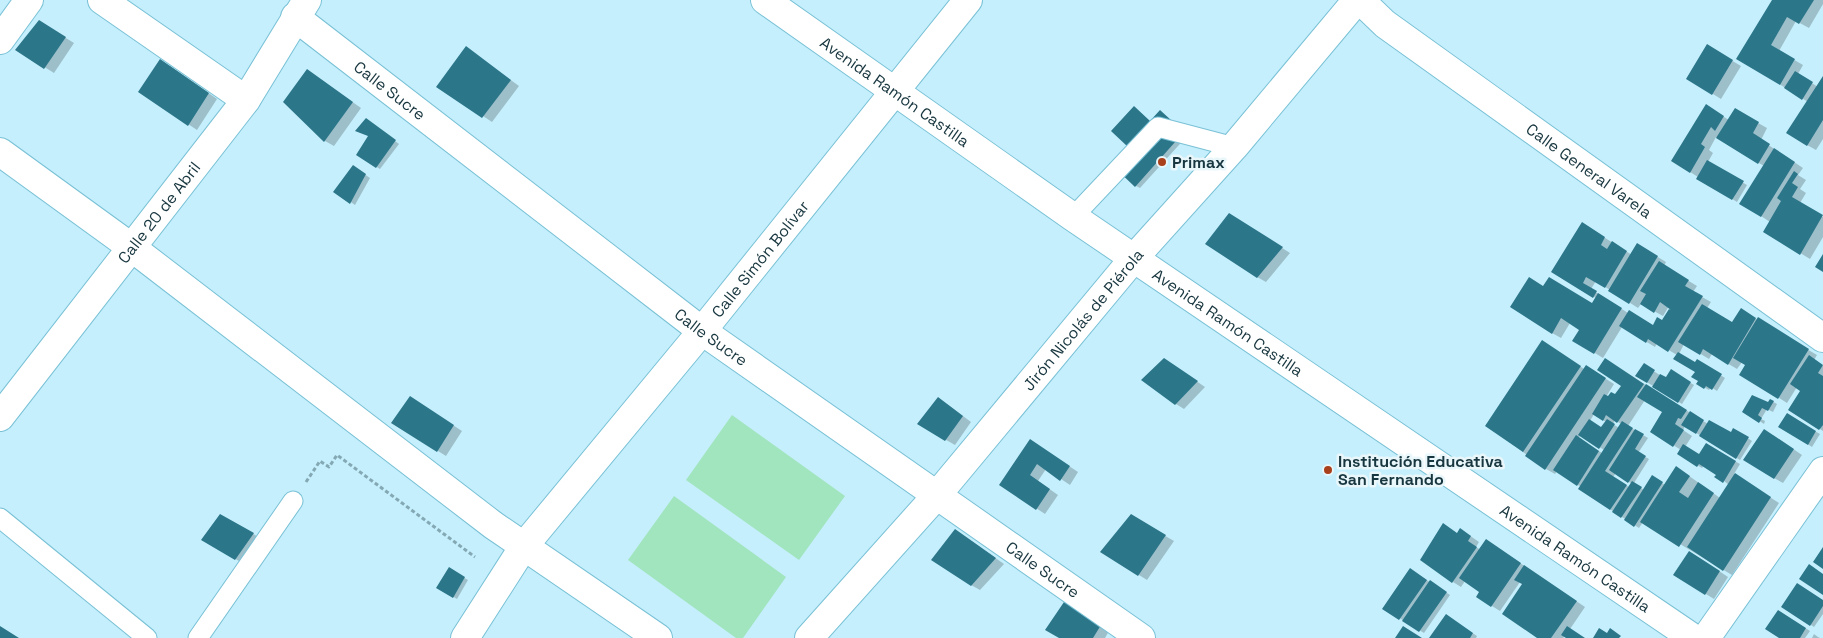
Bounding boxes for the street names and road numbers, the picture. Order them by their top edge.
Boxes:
street label: Avenida Ramón Castilla [816,32,973,152]
street label: Calle Sucre [350,56,430,125]
street label: Calle General Varela [1522,119,1656,223]
street label: Calle 20 de Abril [113,158,205,268]
street label: Calle Simón Bolívar [707,196,814,322]
street label: Jirón Nicolás de Piérola [1018,245,1148,395]
street label: Avenida Ramón Castilla [1148,264,1307,381]
street label: Calle Sucre [670,304,752,371]
street label: Avenida Ramón Castilla [1496,500,1655,617]
street label: Calle Sucre [1002,537,1084,603]

